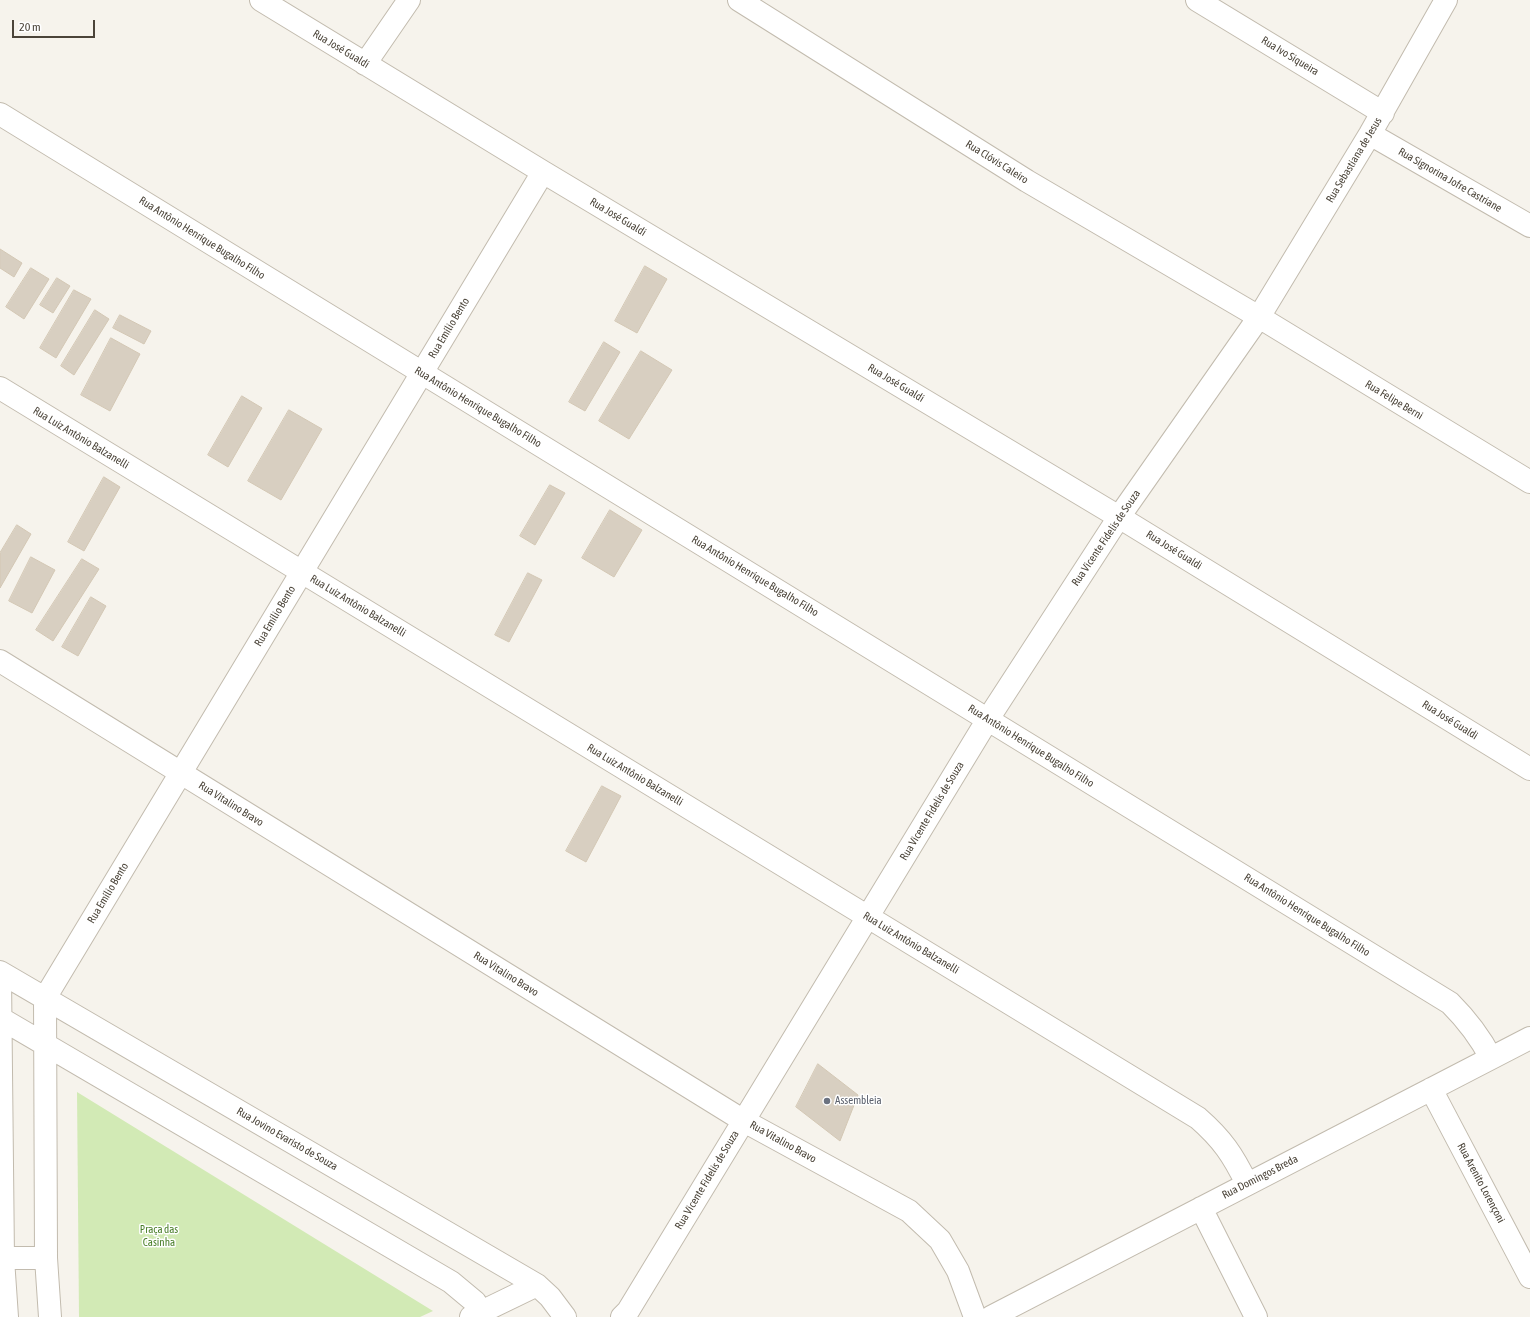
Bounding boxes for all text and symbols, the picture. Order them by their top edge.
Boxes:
scale bar [14,12,97,38]
text: 20 m [19,20,41,34]
street label: Rua José Gualdi [310,27,372,71]
street label: Rua Ivo Siqueira [1259,34,1321,78]
street label: Rua Sebastiana de Jesus [1323,115,1385,205]
street label: Rua Clóvis Caleiro [963,137,1031,187]
street label: Rua Signorina Jofre Castriane [1396,145,1504,215]
street label: Rua Antônio Henrique Bugalho Filho [137,194,267,282]
street label: Rua José Gualdi [587,195,649,239]
street label: Rua Emílio Bento [426,295,472,361]
street label: Rua José Gualdi [865,361,927,405]
street label: Rua Antônio Henrique Bugalho Filho [412,364,544,450]
street label: Rua Felipe Berni [1363,378,1425,422]
street label: Rua Luiz Antônio Balzanelli [31,404,131,472]
street label: Rua Vicente Fidelis de Souza [1069,487,1143,589]
street label: Rua José Gualdi [1144,528,1204,572]
street label: Rua Antônio Henrique Bugalho Filho [689,533,821,619]
street label: Rua Luiz Antônio Balzanelli [308,572,408,640]
street label: Rua Emílio Bento [252,583,298,649]
street label: Rua José Gualdi [1420,698,1480,742]
street label: Rua Antônio Henrique Bugalho Filho [966,702,1096,790]
street label: Rua Luiz Antônio Balzanelli [585,741,685,809]
street label: Rua Vicente Fidelis de Souza [897,759,967,863]
street label: Rua Vitalino Bravo [196,779,266,829]
street label: Rua Emílio Bento [85,860,131,926]
street label: Rua Antônio Henrique Bugalho Filho [1242,871,1372,959]
street label: Rua Luiz Antônio Balzanelli [861,909,961,977]
street label: Rua Vitalino Bravo [471,949,541,999]
place label: Assembleia [835,1094,882,1108]
marker: Assembleia [822,1096,832,1106]
street label: Rua Jovino Evaristo de Souza [234,1105,340,1173]
street label: Rua Vitalino Bravo [747,1118,819,1166]
street label: Rua Vicente Fidelis de Souza [672,1128,742,1232]
street label: Rua Arenito Lorençoni [1454,1141,1508,1225]
street label: Rua Domingos Breda [1220,1152,1300,1202]
park label: Praça das Casinha [140,1223,178,1249]

